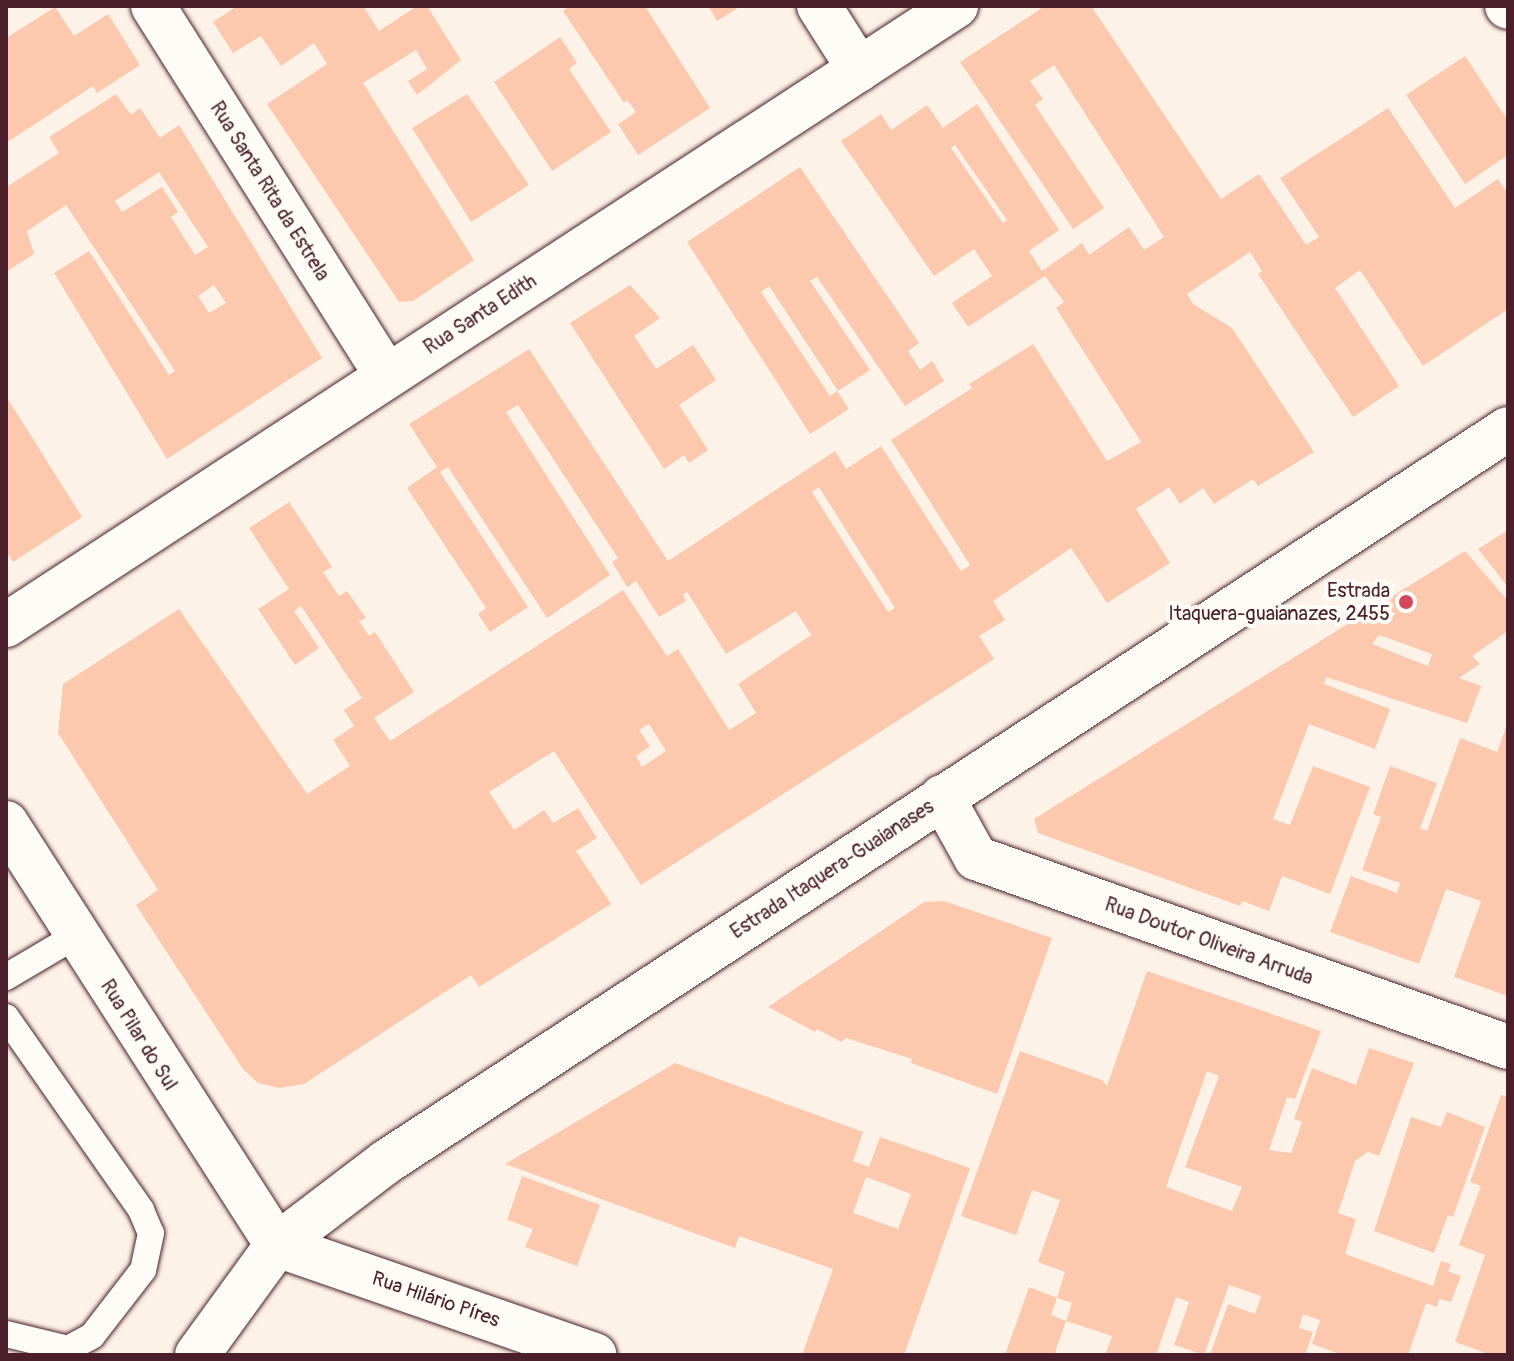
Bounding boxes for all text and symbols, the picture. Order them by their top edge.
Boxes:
street label: Rua Santa Rita da Estrela [205,97,335,285]
street label: Rua Santa Edith [419,269,541,359]
place label: Estrada Itaquera-guaianazes, 2455 [1168,578,1390,625]
marker: Estrada Itaquera-guaianazes, 2455 [1397,593,1415,611]
street label: Estrada Itaquera-Guaianases [726,794,938,944]
street label: Rua Doutor Oliveira Arruda [1101,892,1317,990]
street label: Rua Pilar do Sul [95,975,183,1095]
street label: Rua Hilário Píres [369,1266,503,1332]

